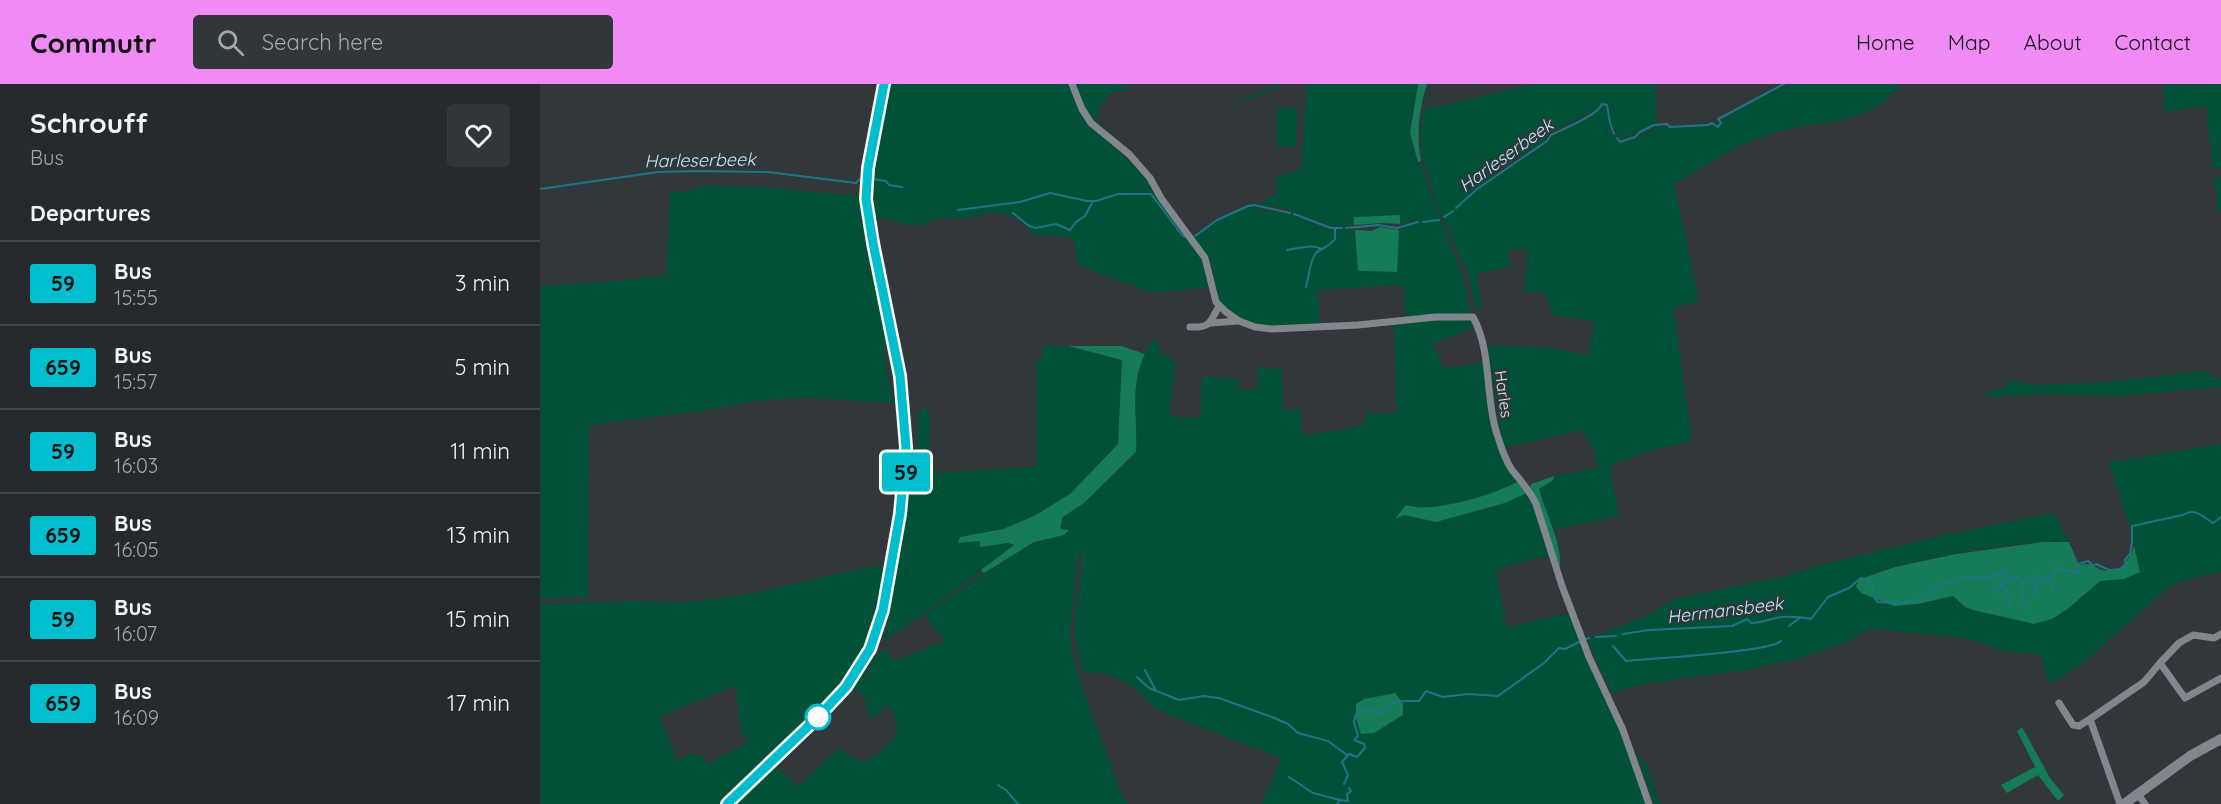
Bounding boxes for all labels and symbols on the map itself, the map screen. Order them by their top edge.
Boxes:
water label: Harleserbeek [1454,112,1559,197]
water label: Harleserbeek [644,148,757,172]
street label: Harles [1491,369,1517,419]
line badge: 59 [879,452,933,492]
water label: Hermansbeek [1665,591,1786,629]
unlabelled marker [805,704,831,730]

